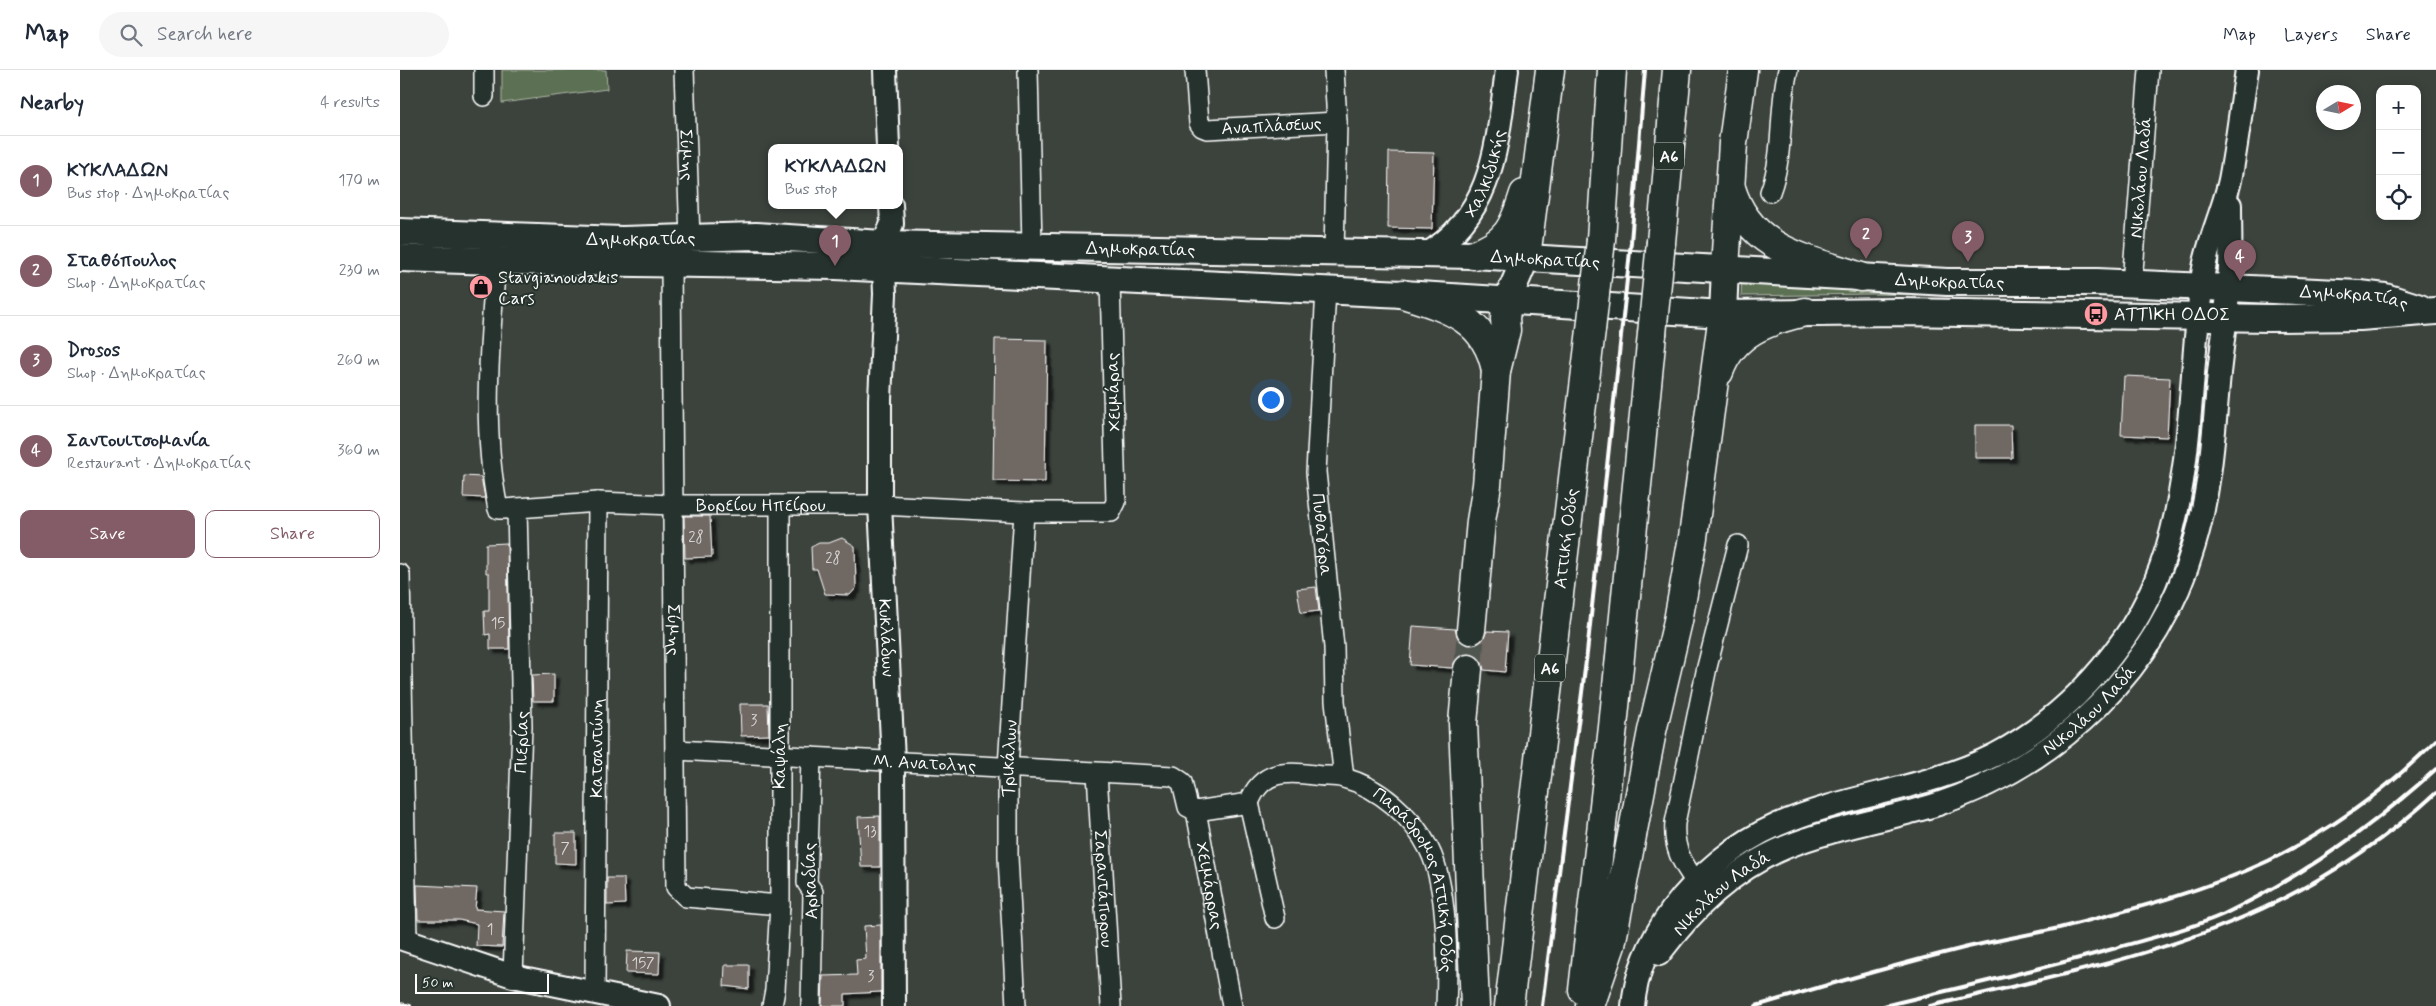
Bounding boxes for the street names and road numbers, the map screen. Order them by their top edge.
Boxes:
street label: Αναπλάσεως [1221,112,1322,141]
street label: Νικολάου Λαδά [2125,116,2158,239]
street label: Χαλκιδικής [1459,128,1512,223]
street label: Σύμης [673,129,699,181]
road number: Α6 [1654,142,1684,170]
street label: Δημοκρατίας [586,227,696,253]
street label: Δημοκρατίας [1086,237,1196,263]
street label: Δημοκρατίας [1490,245,1601,275]
street label: Δημοκρατίας [1894,268,2004,295]
street label: Δημοκρατίας [2299,280,2411,317]
street label: Χειμάρας [1101,352,1127,432]
street label: Αττική Οδός [1549,487,1585,590]
street label: Πυθαγόρα [1305,492,1338,577]
street label: Βορείου Ηπείρου [696,494,826,518]
street label: Κυκλάδων [872,598,900,678]
street label: Σύμης [661,604,685,656]
road number: Α6 [1535,654,1565,682]
street label: Νικολάου Λαδά [2038,661,2142,761]
street label: Κατσαντώνη [585,698,610,798]
street label: Πιερίας [509,711,535,774]
street label: Τρικάλων [997,719,1024,797]
street label: Καψάλη [768,723,792,789]
street label: Μ. Ανατολης [872,749,977,779]
street label: Παράδρομος Αττική Οδός [1368,782,1458,973]
street label: Σαραντάπορου [1087,830,1118,948]
street label: Χειμάρρας [1189,840,1229,932]
street label: Αρκαδίας [798,842,824,920]
street label: Νικολάου Λαδά [1668,845,1775,941]

